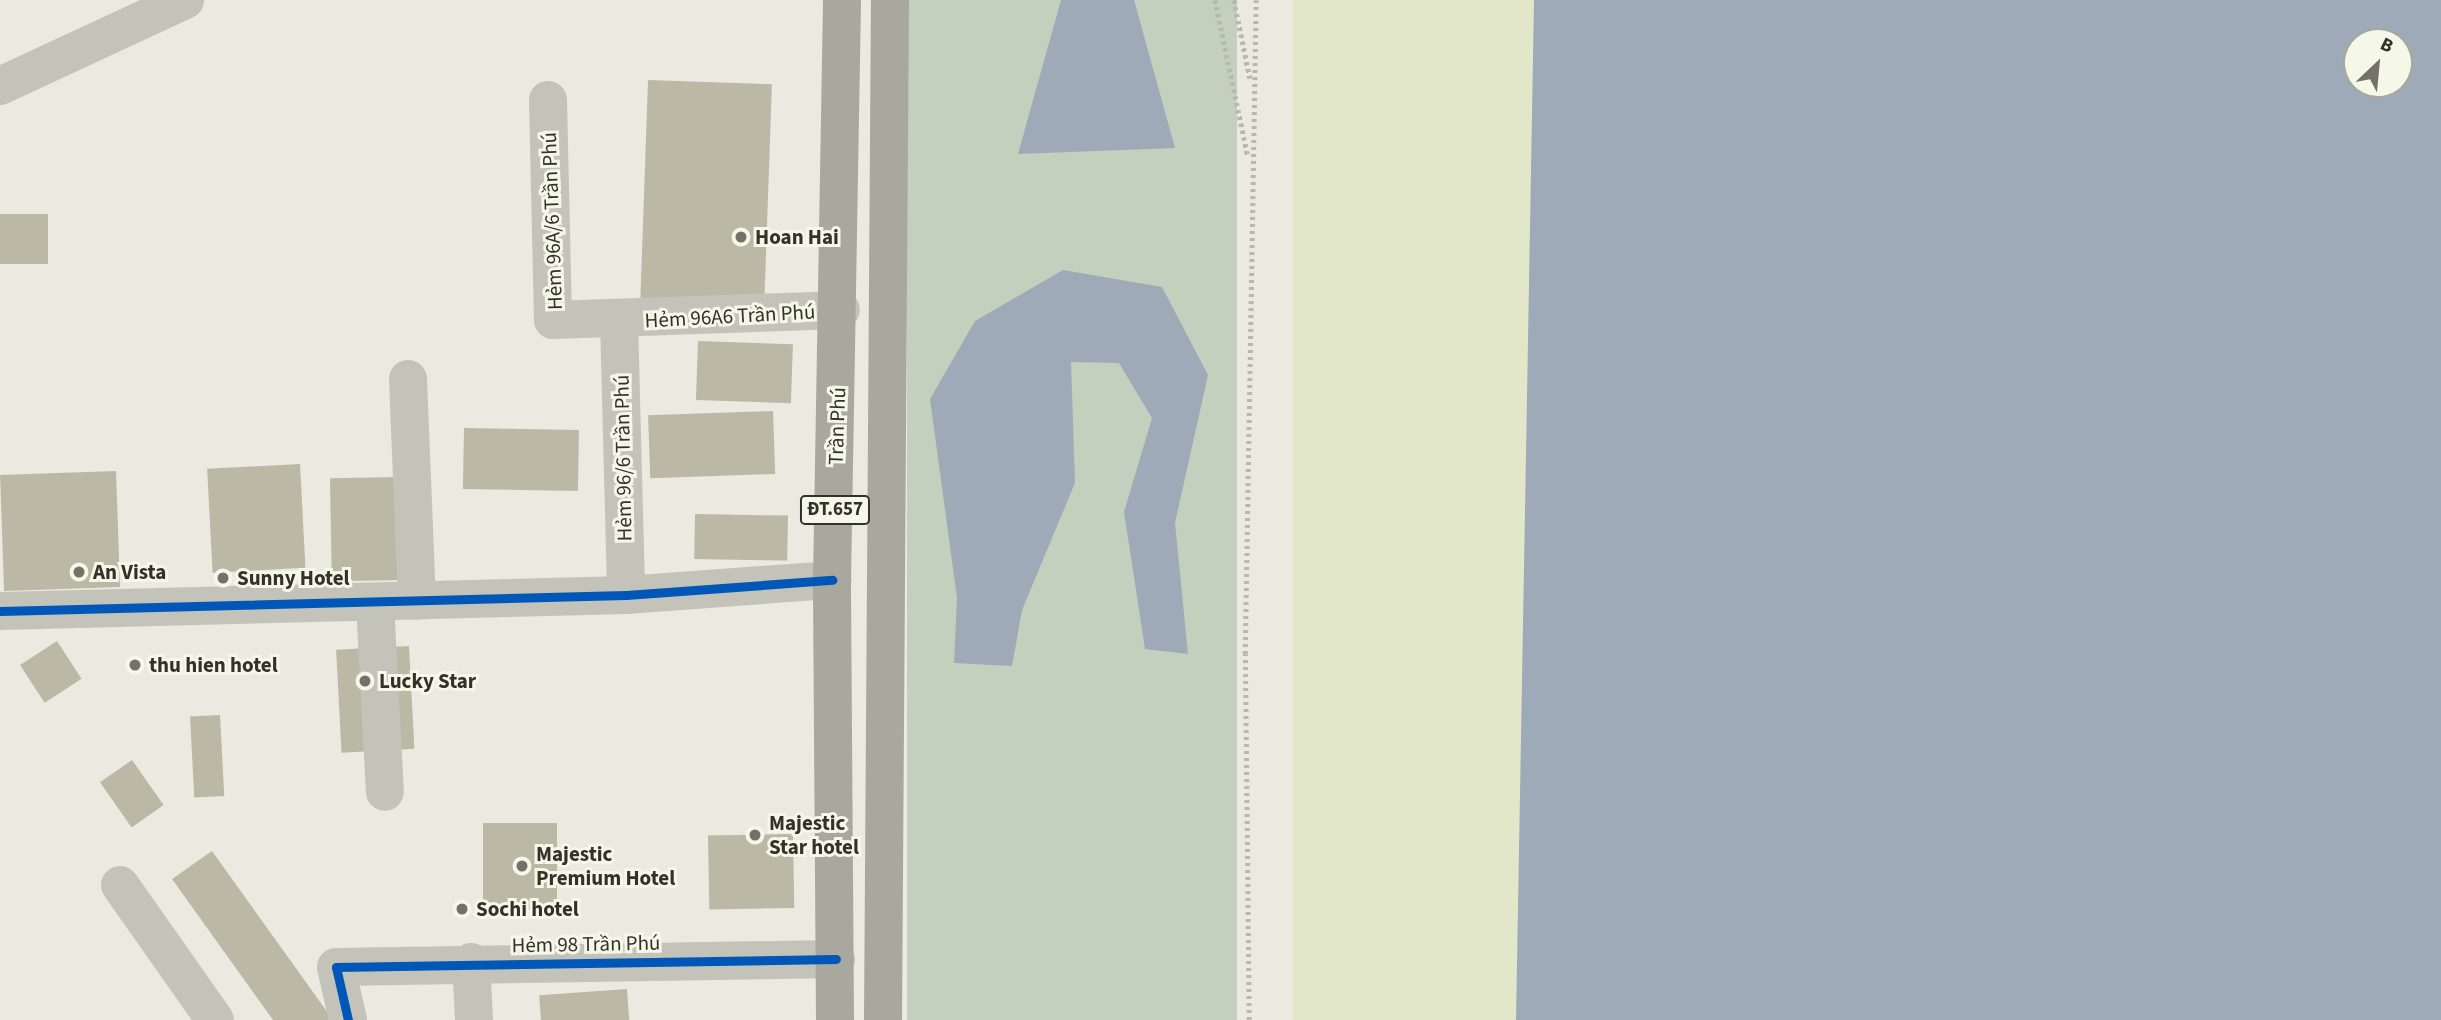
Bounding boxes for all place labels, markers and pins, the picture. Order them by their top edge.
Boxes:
place label: Hoan Hai [755,224,839,250]
marker: Hoan Hai [733,229,749,245]
place label: An Vista [93,559,166,585]
marker: An Vista [71,564,87,580]
place label: Sunny Hotel [237,565,350,591]
marker: Sunny Hotel [215,570,231,586]
place label: thu hien hotel [149,652,278,678]
marker: thu hien hotel [127,657,143,673]
place label: Lucky Star [379,668,476,694]
marker: Lucky Star [357,673,373,689]
place label: Majestic Star hotel [769,810,859,860]
marker: Majestic Star hotel [747,827,763,843]
place label: Majestic Premium Hotel [536,841,675,891]
marker: Majestic Premium Hotel [514,858,530,874]
place label: Sochi hotel [476,896,579,922]
marker: Sochi hotel [454,901,470,917]

